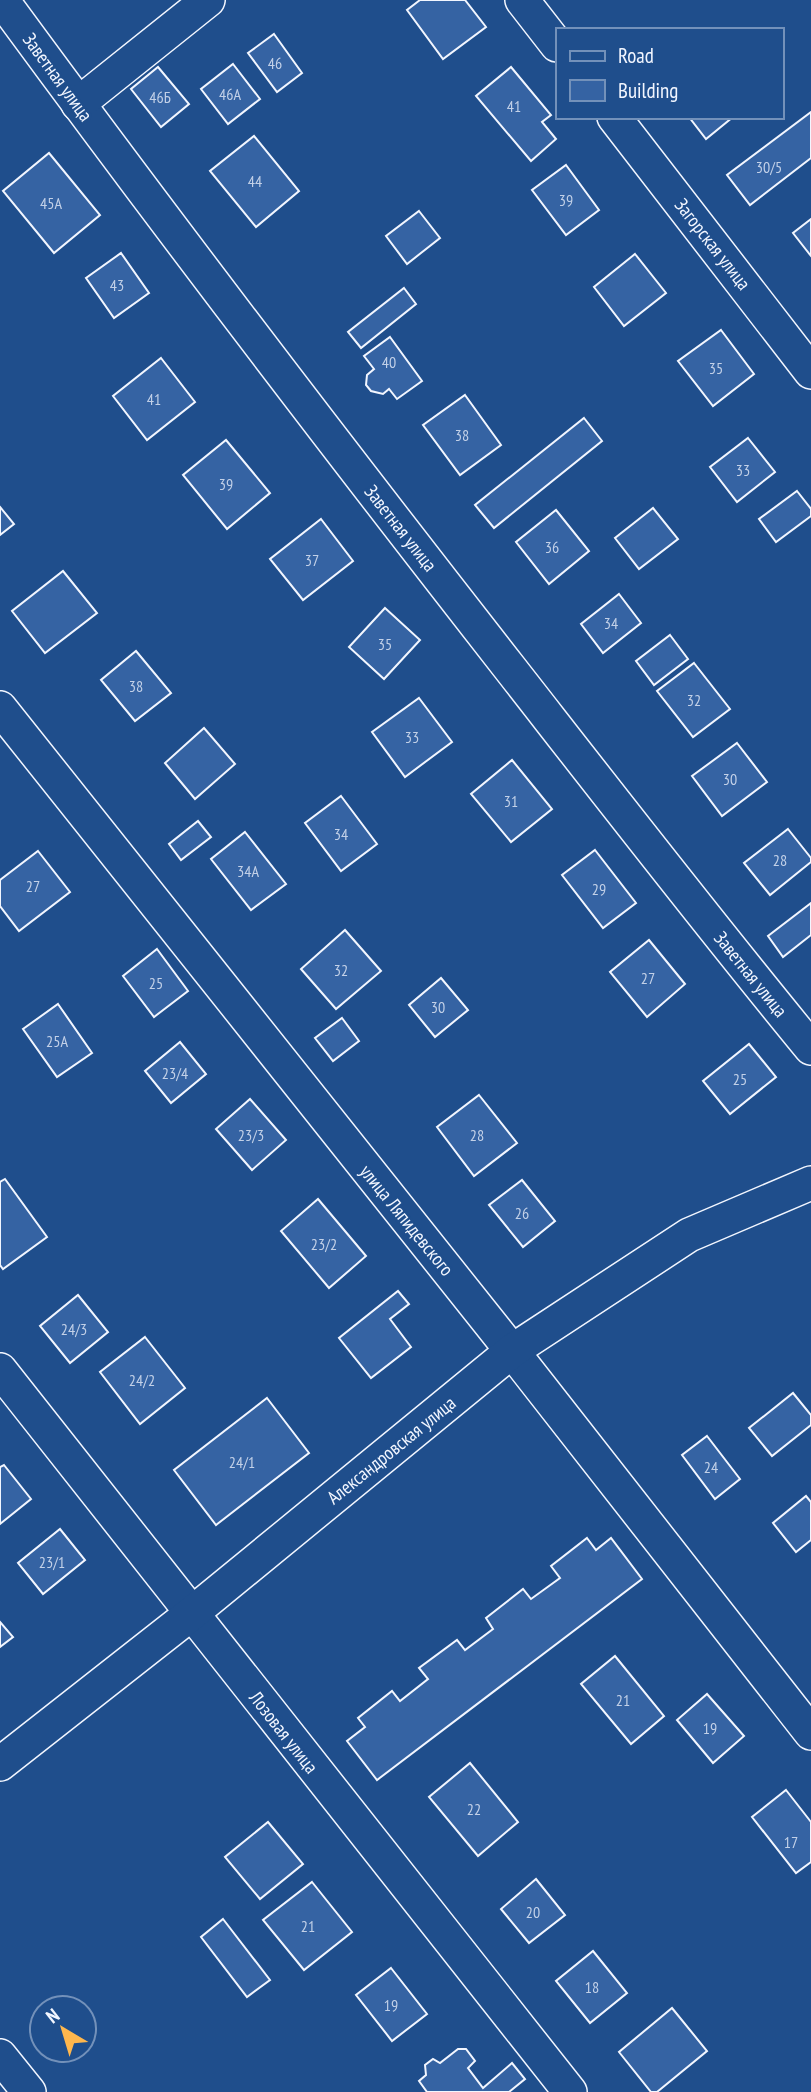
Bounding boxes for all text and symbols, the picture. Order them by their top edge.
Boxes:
street label: Заветная улица [18,28,98,126]
legend [556,28,783,119]
text: Road [618,42,654,69]
house number: 46 [268,53,282,73]
text: Building [618,77,678,104]
house number: 46А [219,84,241,104]
house number: 46Б [149,87,171,107]
house number: 41 [507,96,521,116]
house number: 30/5 [756,157,782,177]
house number: 44 [248,171,262,191]
house number: 39 [559,190,573,210]
house number: 45А [40,193,62,213]
street label: Загорская улица [670,193,756,295]
house number: 43 [110,275,124,295]
house number: 40 [382,352,396,372]
house number: 35 [709,358,723,378]
house number: 41 [147,389,161,409]
house number: 38 [455,425,469,445]
house number: 33 [736,460,750,480]
house number: 39 [219,474,233,494]
street label: Заветная улица [360,480,442,576]
house number: 36 [545,537,559,557]
house number: 37 [305,550,319,570]
house number: 34 [604,613,618,633]
house number: 35 [378,634,392,654]
house number: 38 [129,676,143,696]
house number: 32 [687,690,701,710]
house number: 33 [405,727,419,747]
house number: 30 [723,769,737,789]
house number: 31 [504,791,518,811]
house number: 34 [334,824,348,844]
house number: 28 [773,850,787,870]
house number: 34А [237,861,259,881]
house number: 27 [26,876,40,896]
house number: 29 [592,879,606,899]
street label: Заветная улица [709,926,793,1022]
house number: 32 [334,960,348,980]
house number: 27 [641,968,655,988]
house number: 25 [149,973,163,993]
house number: 30 [431,997,445,1017]
house number: 25А [46,1031,68,1051]
house number: 23/4 [162,1063,188,1083]
house number: 25 [733,1069,747,1089]
house number: 23/3 [238,1125,264,1145]
house number: 28 [470,1125,484,1145]
street label: улица Ляпидевского [355,1160,459,1280]
house number: 26 [515,1203,529,1223]
house number: 23/2 [311,1234,337,1254]
house number: 24/3 [61,1319,87,1339]
house number: 24/2 [129,1370,155,1390]
street label: Александровская улица [322,1391,460,1509]
house number: 24/1 [229,1452,255,1472]
house number: 24 [704,1457,718,1477]
house number: 23/1 [39,1552,65,1572]
street label: Лозовая улица [244,1685,324,1778]
house number: 21 [616,1690,630,1710]
house number: 19 [703,1718,717,1738]
house number: 22 [467,1799,481,1819]
house number: 17 [784,1832,798,1852]
house number: 20 [526,1902,540,1922]
house number: 21 [301,1916,315,1936]
house number: 18 [585,1977,599,1997]
north arrow [28,1994,98,2064]
house number: 19 [384,1995,398,2015]
text: N [41,2003,64,2028]

